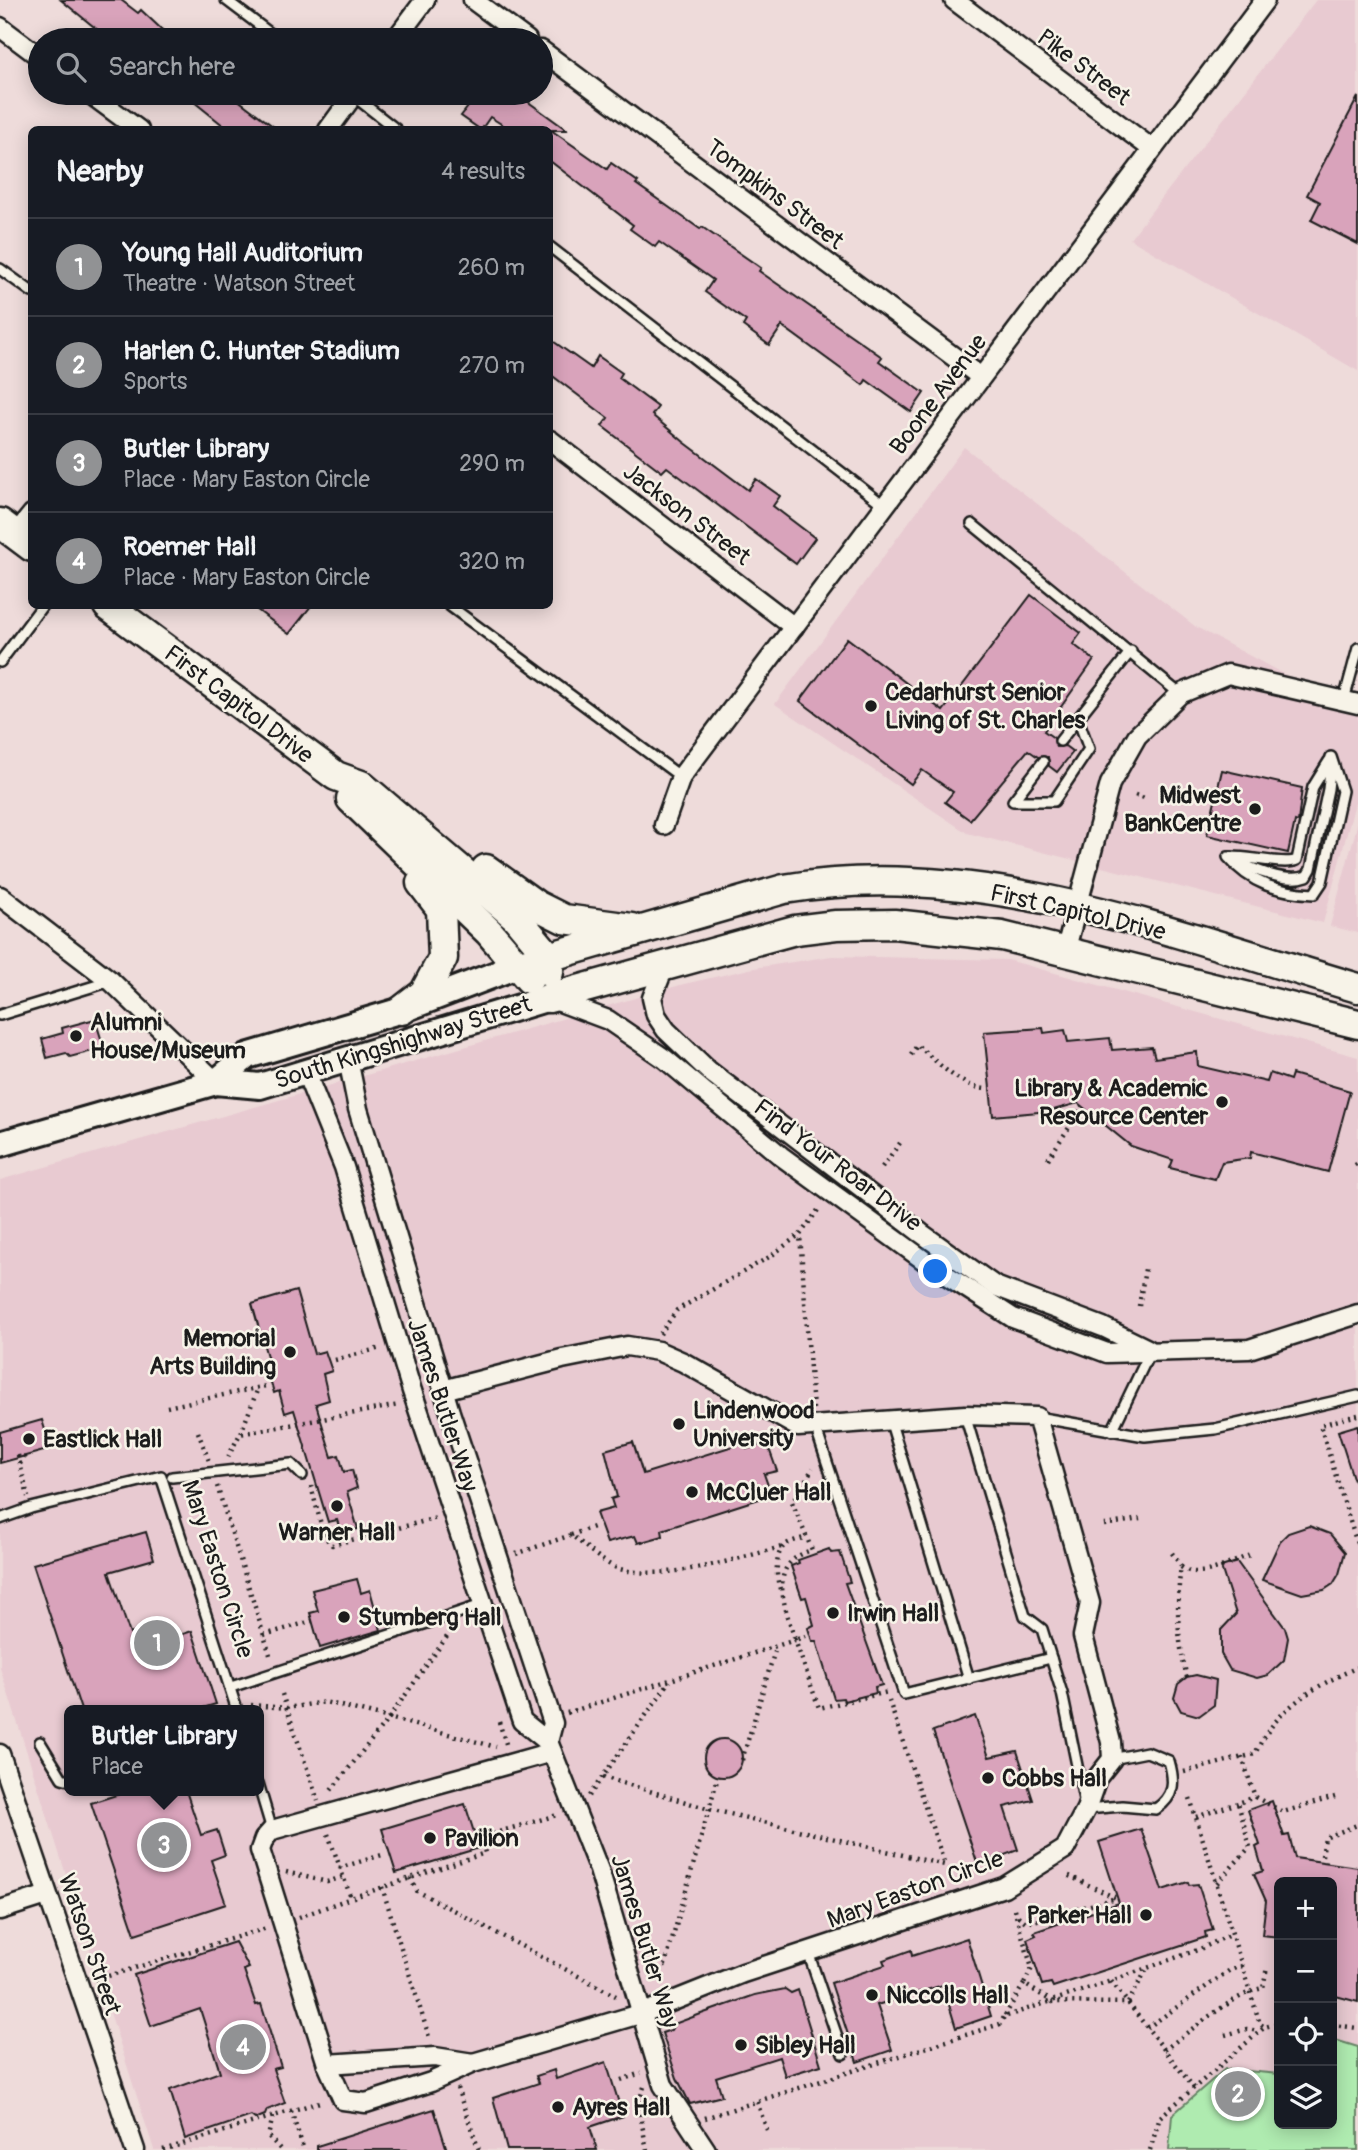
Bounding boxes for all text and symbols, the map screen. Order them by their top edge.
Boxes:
street label: Pike Street [1031,23,1136,112]
search box [28,28,553,105]
icon: search [52,48,90,86]
text: Search here [108,51,235,83]
street label: Tompkins Street [700,133,850,256]
text: Nearby [56,153,143,190]
text: 4 results [441,157,525,186]
text: Young Hall Auditorium [123,237,363,269]
text: 1 [75,253,84,282]
text: 260 m [458,253,525,282]
text: Theatre · Watson Street [123,269,355,298]
street label: Boone Avenue [884,328,993,460]
text: Harlen C. Hunter Stadium [123,335,400,367]
text: 2 [73,351,85,380]
text: 270 m [459,351,525,380]
text: Sports [123,367,187,396]
text: Butler Library [123,433,269,465]
text: 3 [73,449,85,478]
text: 290 m [459,449,525,478]
street label: Jackson Street [617,457,756,572]
text: Place · Mary Easton Circle [123,465,370,494]
text: Roemer Hall [123,531,256,563]
text: 4 [72,547,86,576]
text: 320 m [458,547,525,576]
text: Place · Mary Easton Circle [123,563,370,592]
street label: First Capitol Drive [158,639,319,770]
place label: Cedarhurst Senior Living of St. Charles [885,678,1086,735]
marker: Cedarhurst Senior Living of St. Charles [863,698,879,714]
place label: Midwest BankCentre [1124,781,1242,838]
marker: Midwest BankCentre [1247,801,1263,817]
street label: First Capitol Drive [987,878,1169,947]
street label: South Kingshighway Street [271,989,535,1095]
place label: Alumni House/Museum [90,1008,246,1065]
marker: Alumni House/Museum [68,1028,84,1044]
place label: Library & Academic Resource Center [1014,1074,1208,1131]
street label: Find Your Roar Drive [748,1093,927,1238]
marker: Library & Academic Resource Center [1214,1094,1230,1110]
your location [918,1254,952,1288]
street label: James Butler Way [401,1315,484,1495]
place label: Memorial Arts Building [149,1324,276,1381]
marker: Memorial Arts Building [282,1344,298,1360]
place label: Lindenwood University [693,1396,815,1453]
marker: Lindenwood University [671,1416,687,1432]
place label: Eastlick Hall [43,1425,162,1454]
marker: Eastlick Hall [21,1431,37,1447]
street label: Mary Easton Circle [175,1477,260,1662]
place label: McCluer Hall [706,1478,831,1507]
marker: McCluer Hall [684,1484,700,1500]
marker: Warner Hall [329,1498,345,1514]
place label: Warner Hall [278,1518,396,1547]
place label: Irwin Hall [847,1599,939,1628]
place label: Stumberg Hall [358,1603,502,1632]
marker: Irwin Hall [825,1605,841,1621]
marker: Stumberg Hall [336,1609,352,1625]
pin: 1 [134,1617,180,1669]
popup [64,1705,264,1796]
text: Butler Library [91,1720,237,1752]
text: Place [91,1752,143,1781]
place label: Cobbs Hall [1002,1764,1107,1793]
marker: Cobbs Hall [980,1770,996,1786]
pin: 3 [141,1819,187,1871]
place label: Pavilion [444,1824,519,1853]
marker: Pavilion [422,1830,438,1846]
street label: Mary Easton Circle [823,1844,1007,1935]
street label: James Butler Way [604,1851,685,2032]
street label: Watson Street [52,1870,127,2019]
map controls [1274,1877,1337,2129]
button: + [1274,1877,1337,1940]
place label: Parker Hall [1027,1901,1132,1930]
marker: Parker Hall [1138,1907,1154,1923]
button: − [1274,1940,1337,2003]
place label: Niccolls Hall [886,1981,1009,2010]
marker: Niccolls Hall [864,1987,880,2003]
button: locate [1274,2003,1337,2066]
pin: 4 [220,2021,266,2073]
place label: Sibley Hall [755,2031,856,2060]
marker: Sibley Hall [733,2037,749,2053]
button: layers [1274,2066,1337,2129]
pin: 2 [1215,2068,1261,2120]
place label: Ayres Hall [572,2093,671,2122]
marker: Ayres Hall [550,2099,566,2115]

